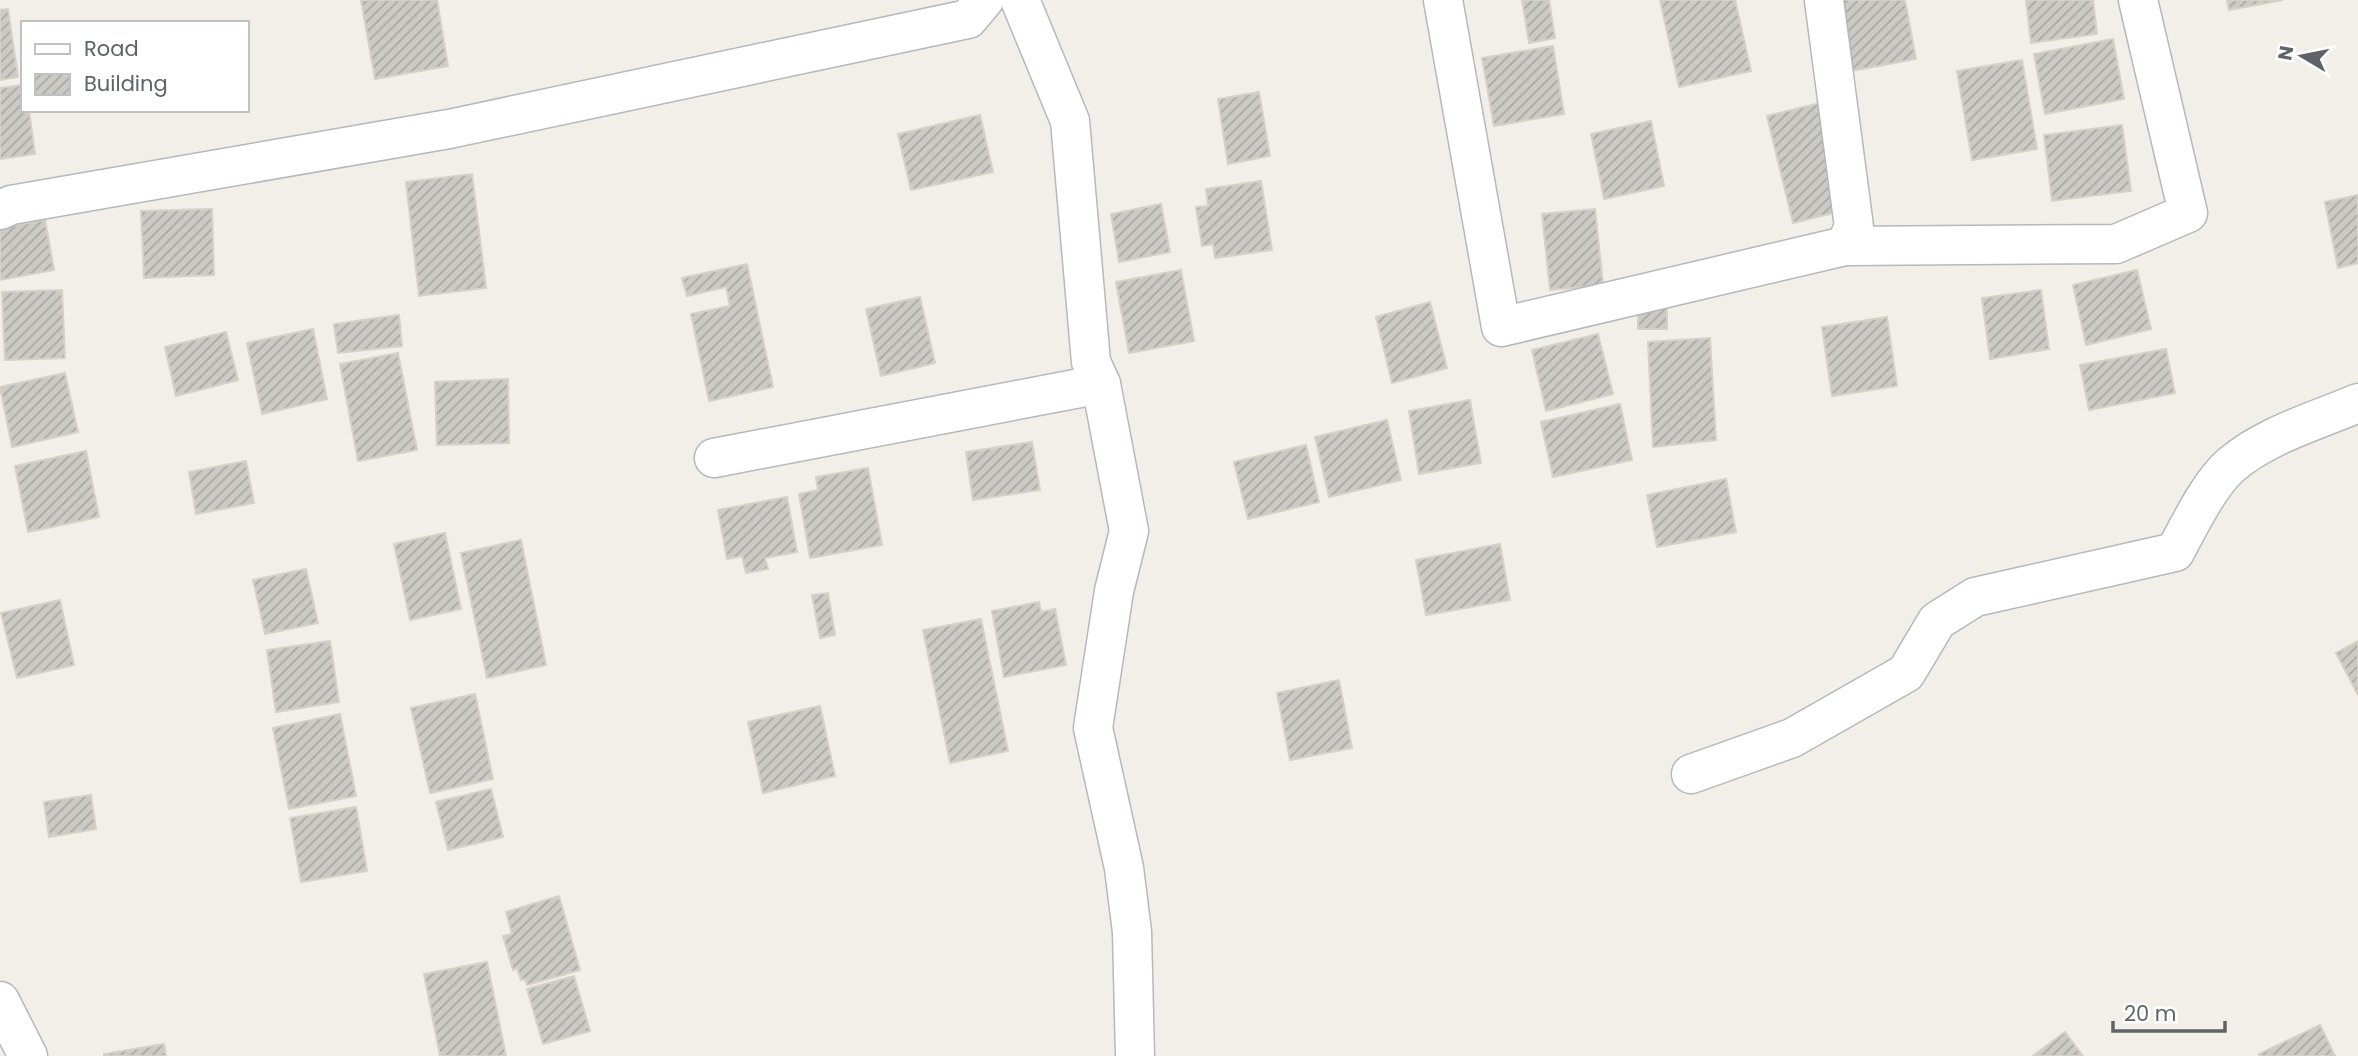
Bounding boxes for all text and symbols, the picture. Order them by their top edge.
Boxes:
legend [21,21,248,112]
north arrow [2267,21,2337,91]
text: Road [84,34,139,63]
text: N [2271,44,2300,63]
text: Building [84,69,168,98]
scale bar [2113,990,2225,1034]
text: 20 m [2124,999,2177,1028]

